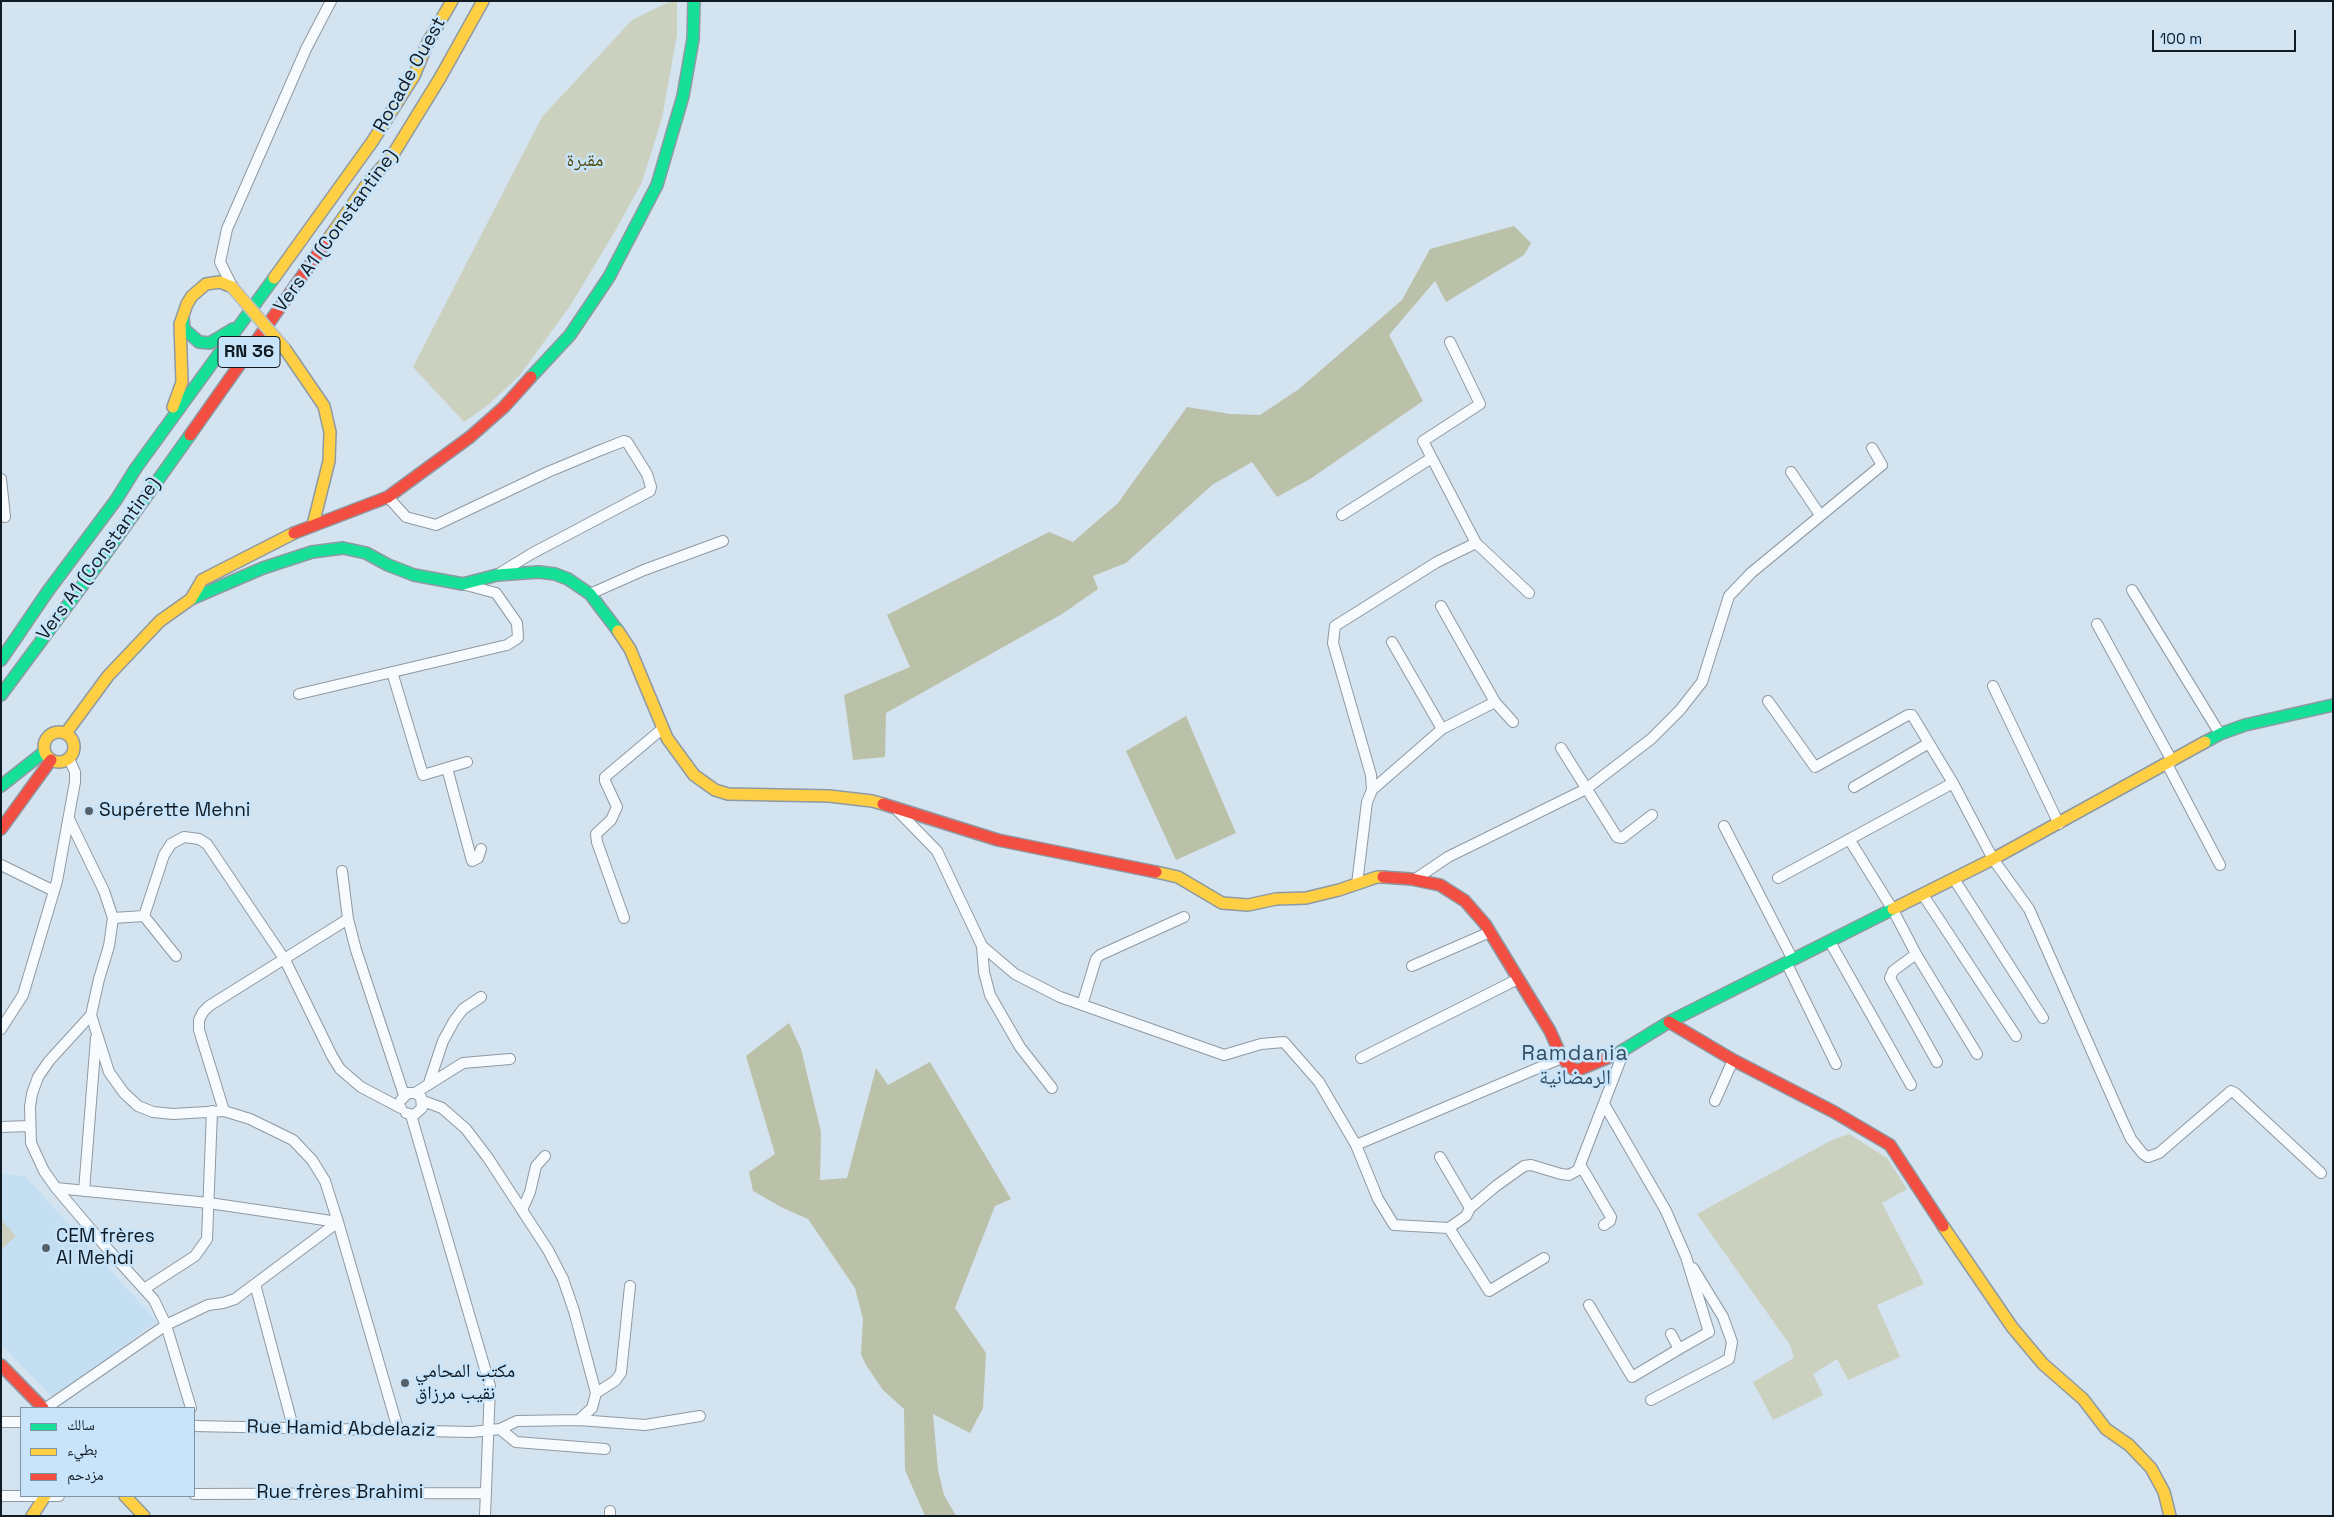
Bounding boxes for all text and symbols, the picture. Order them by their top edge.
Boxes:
street label: Rocade Ouest [369,13,451,137]
scale bar [2154,20,2298,52]
text: 100 m [2160,29,2202,48]
street label: Vers A1 (Constantine) [269,145,403,317]
park label: مقبرة [567,150,603,172]
road number: RN 36 [218,337,280,368]
street label: Vers A1 (Constantine) [32,473,166,645]
place label: Supérette Mehni [99,800,250,822]
marker: Supérette Mehni [83,805,95,817]
district label: Ramdania الرمضانية [1520,1041,1630,1091]
place label: CEM frères Al Mehdi [56,1226,155,1270]
marker: CEM frères Al Mehdi [40,1242,52,1254]
place label: مكتب المحامي نقيب مرزاق [415,1361,515,1405]
marker: مكتب المحامي نقيب مرزاق [399,1377,411,1389]
legend [20,1407,195,1497]
text: سالك [67,1415,95,1434]
street label: Rue Hamid Abdelaziz [246,1416,436,1442]
text: بطيء [67,1440,97,1459]
text: مزدحم [67,1465,104,1484]
street label: Rue frères Brahimi [257,1482,423,1504]

